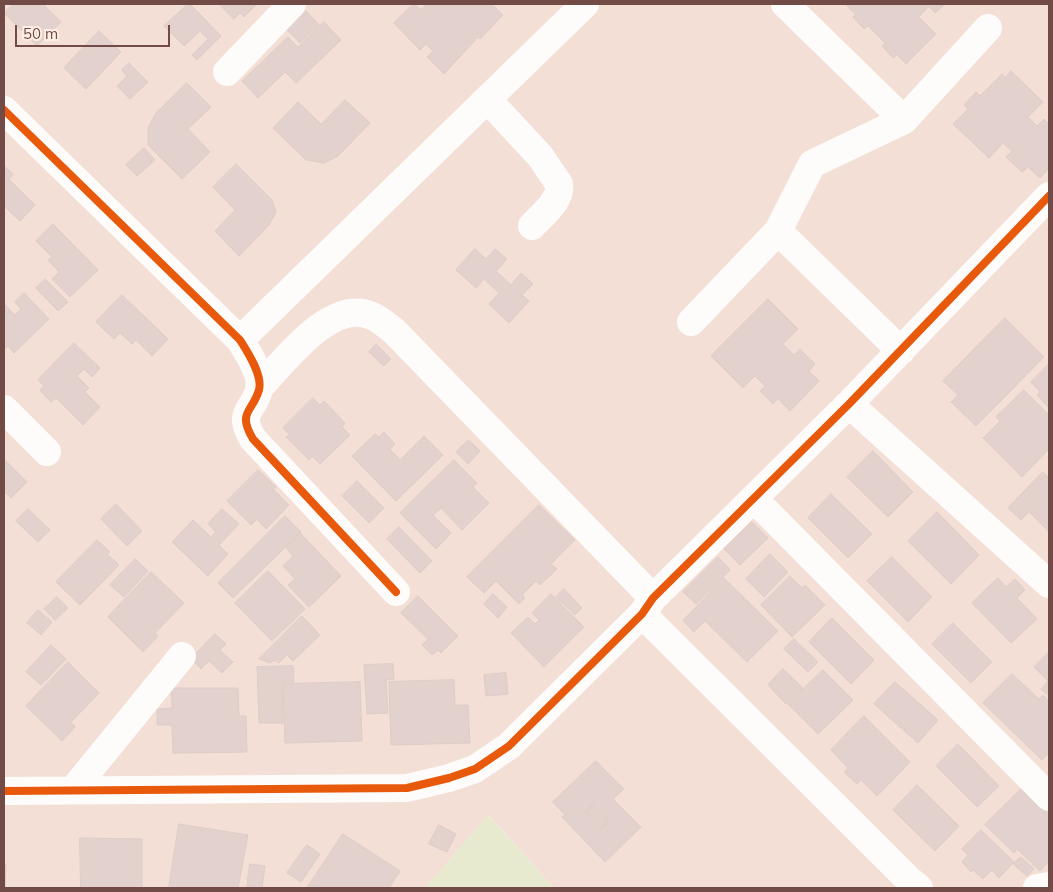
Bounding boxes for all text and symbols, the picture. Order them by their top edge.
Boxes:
scale bar [18,15,172,47]
text: 50 m [23,24,58,43]

